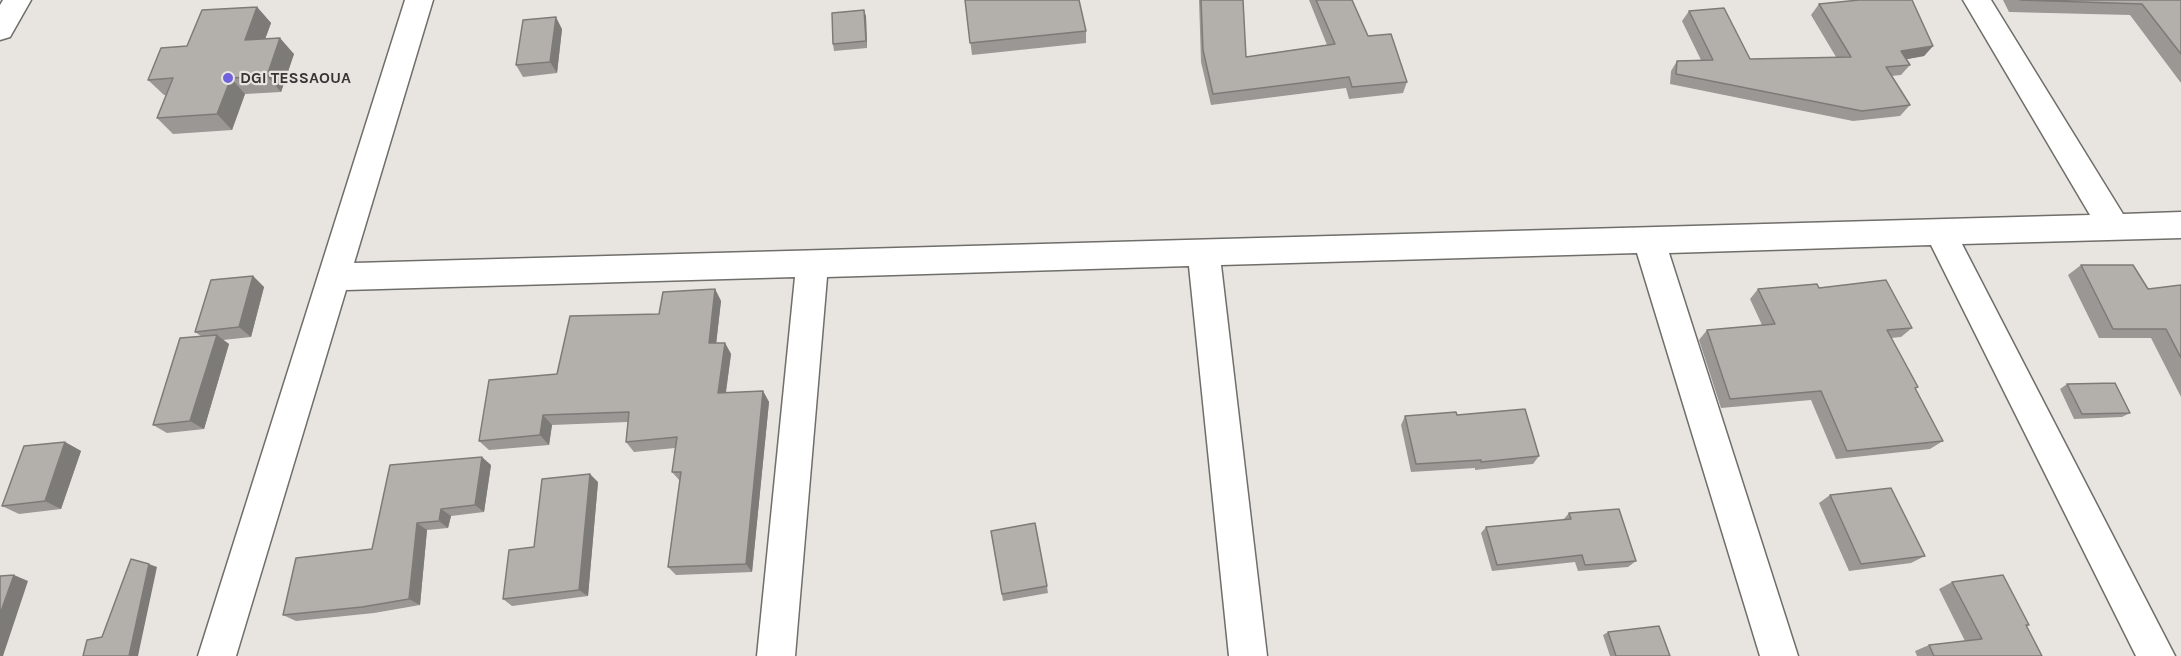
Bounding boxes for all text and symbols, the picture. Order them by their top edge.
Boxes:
place label: DGI TESSAOUA [240,68,351,88]
marker: DGI TESSAOUA [221,71,235,85]

